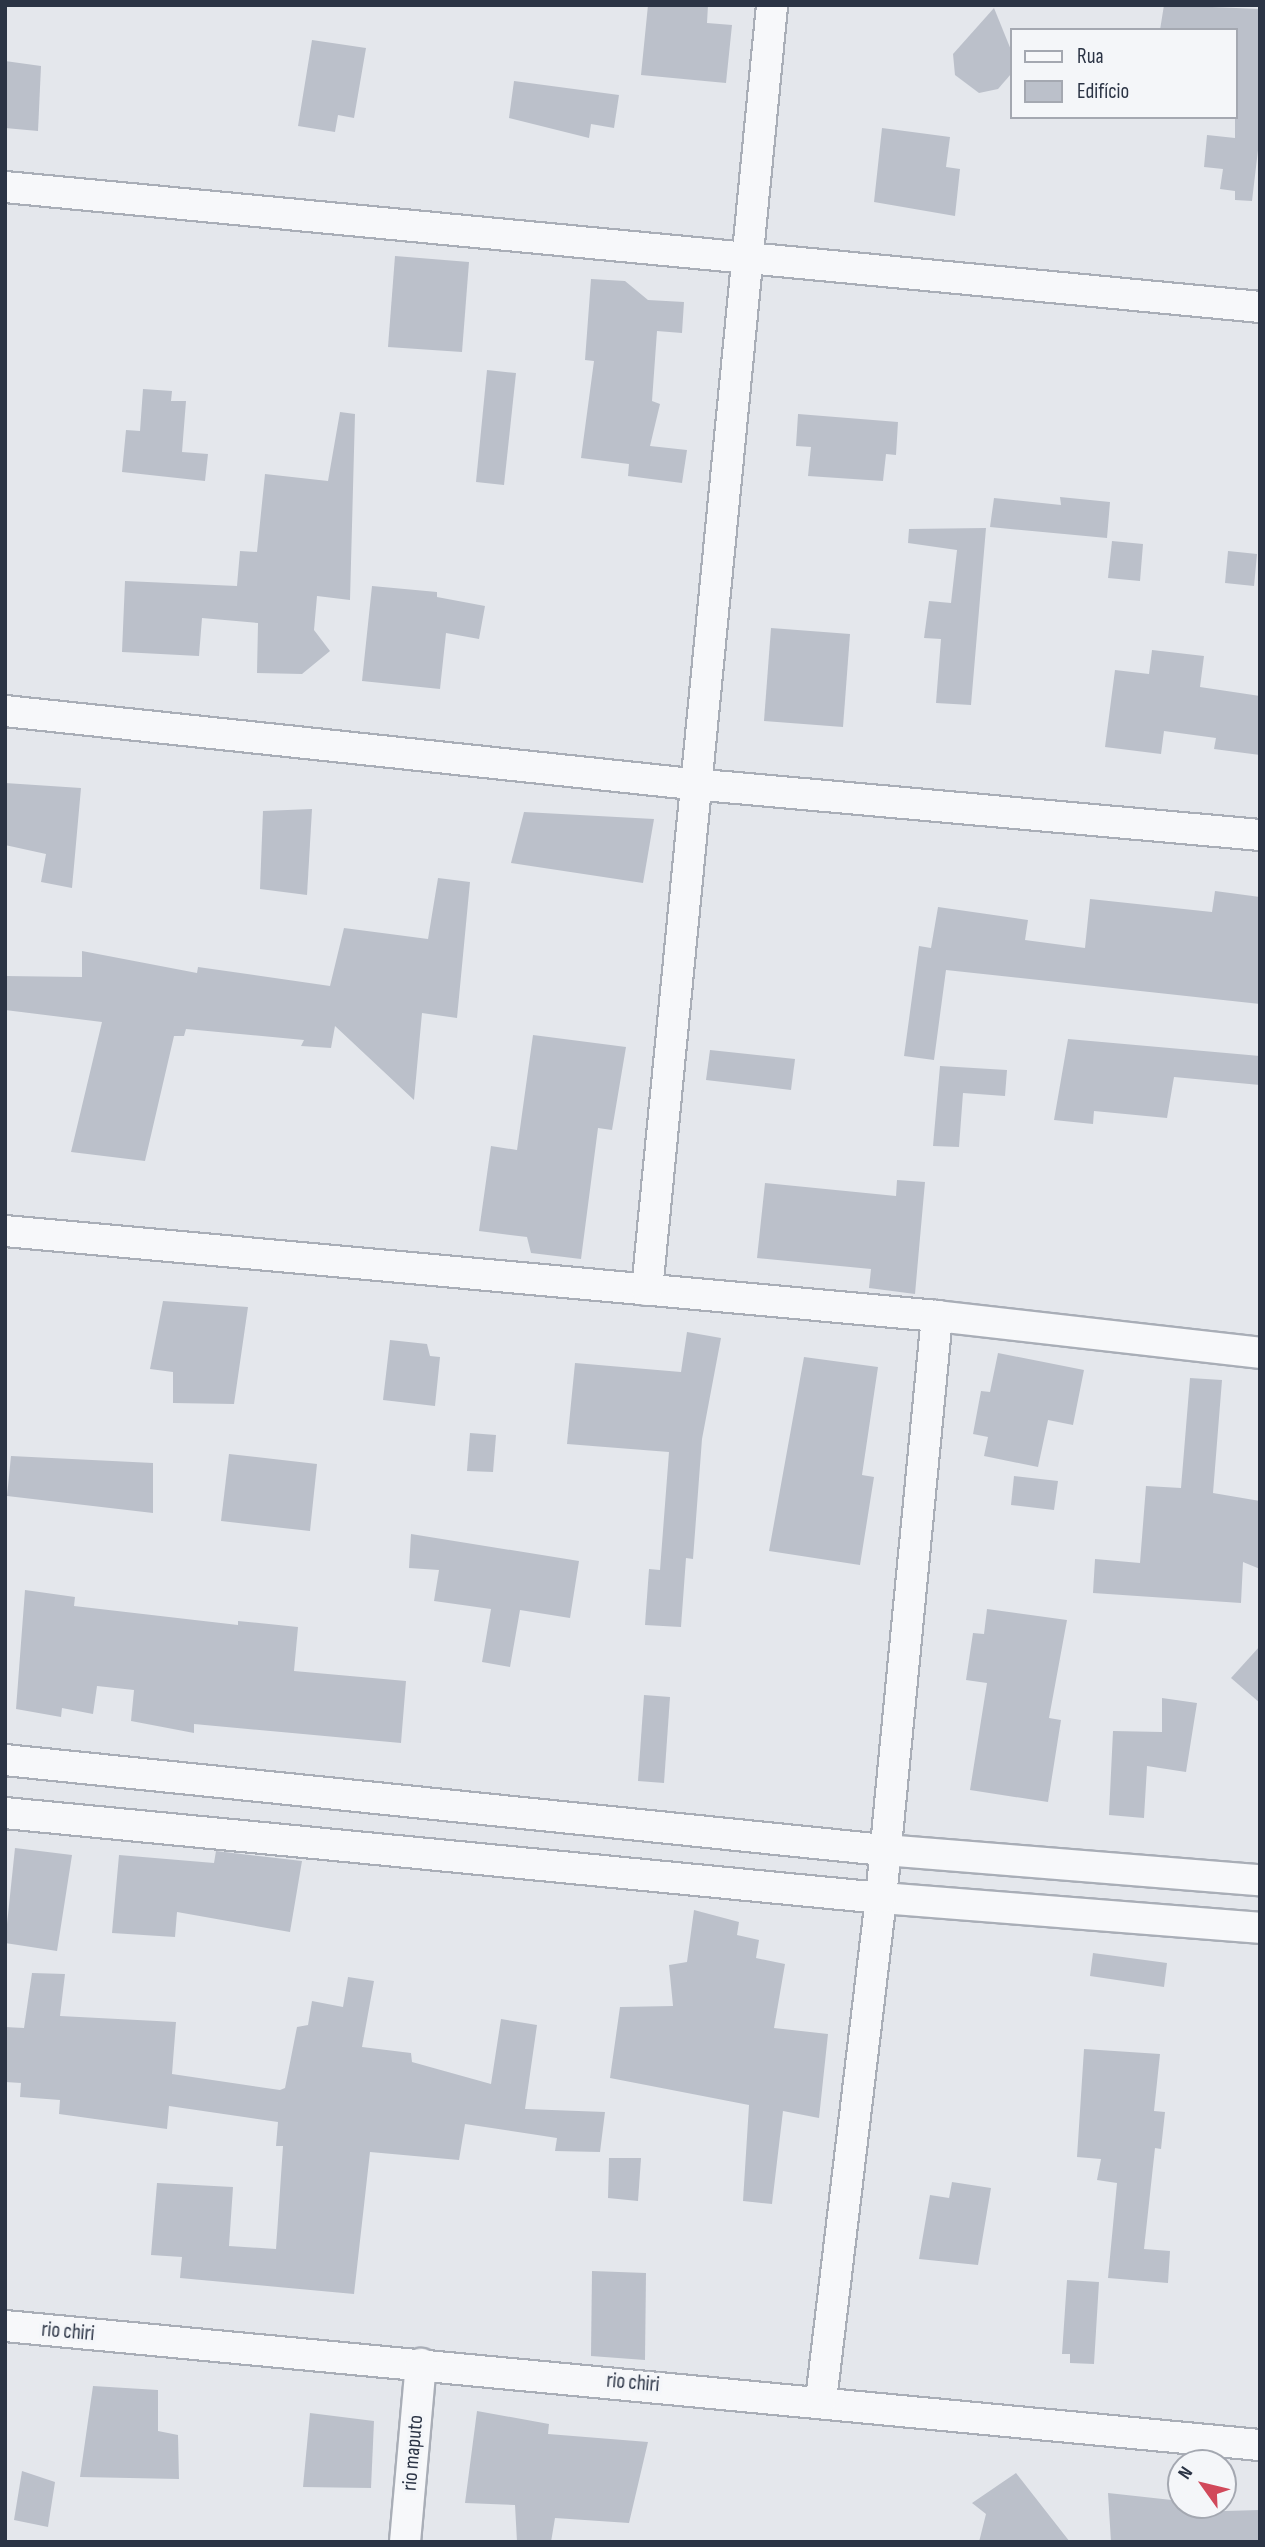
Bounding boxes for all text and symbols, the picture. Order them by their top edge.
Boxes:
legend [1010,28,1237,119]
text: Rua [1077,44,1104,69]
text: Edifício [1077,79,1129,104]
street label: rio chiri [40,2317,96,2347]
street label: rio chiri [605,2368,661,2398]
street label: rio maputo [397,2414,429,2492]
north arrow [1167,2449,1237,2519]
text: N [1173,2462,1198,2484]

